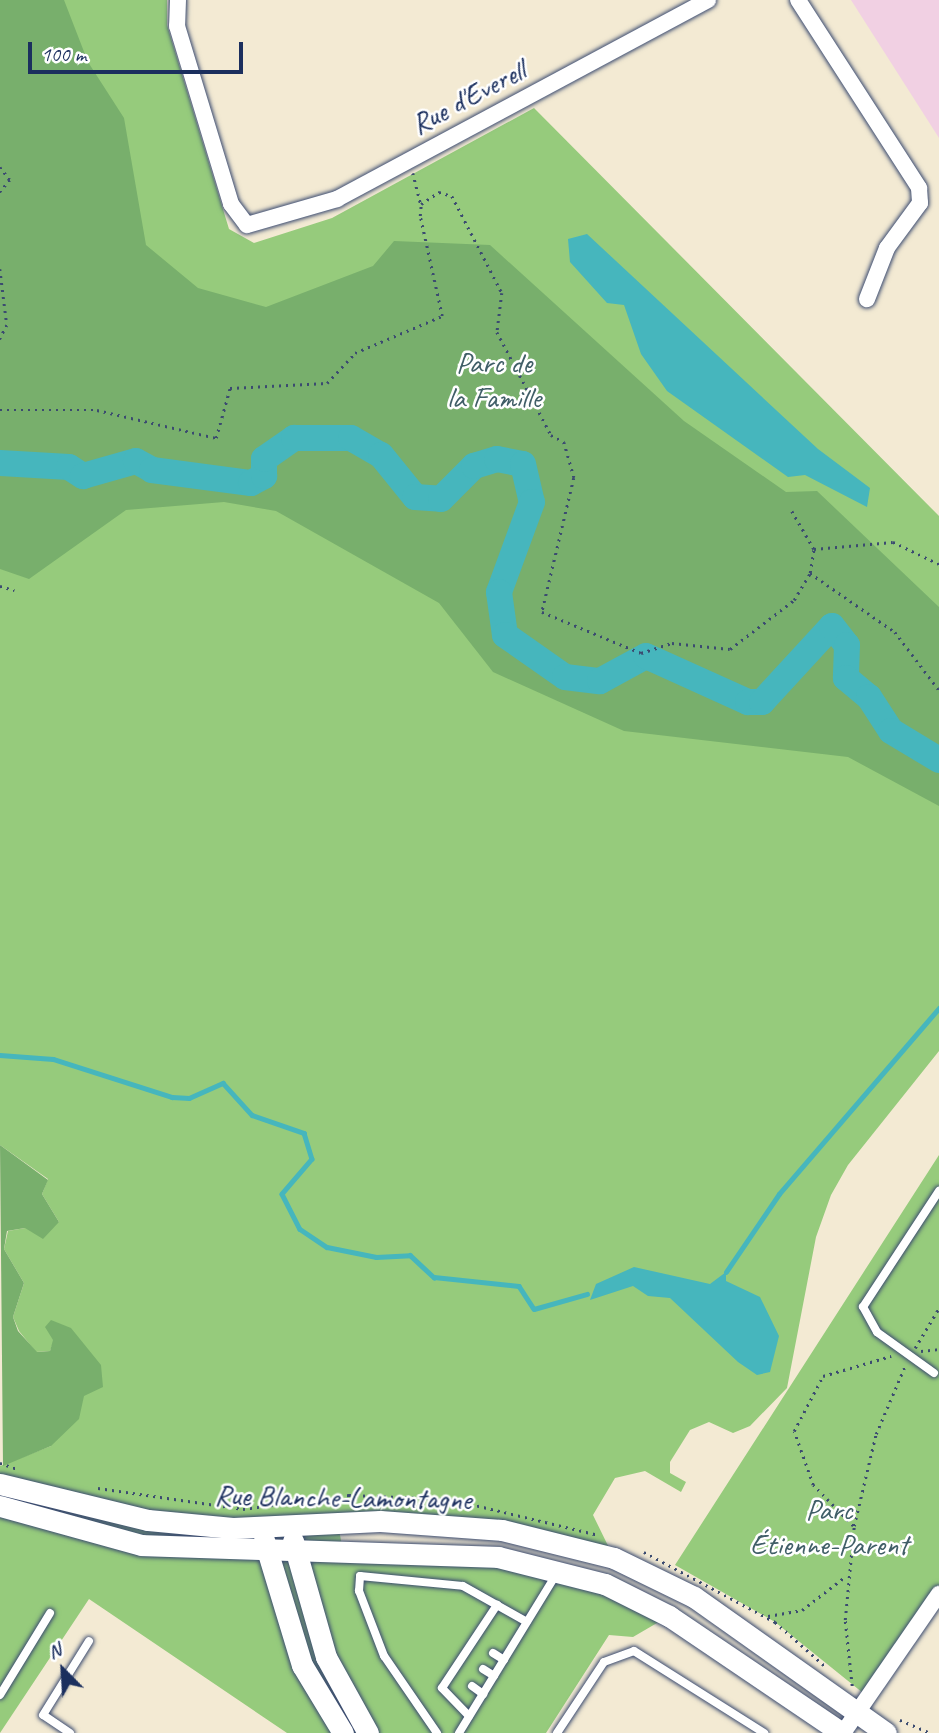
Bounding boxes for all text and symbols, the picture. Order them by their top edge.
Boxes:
scale bar [32,28,247,72]
text: 100 m [41,41,86,67]
street label: Rue d'Everell [405,52,531,142]
park label: Parc de la Famille [447,344,541,414]
street label: Rue Blanche-Lamontagne [213,1477,473,1517]
park label: Parc Étienne-Parent [750,1491,908,1562]
north arrow [28,1635,98,1705]
text: N [44,1637,65,1664]

